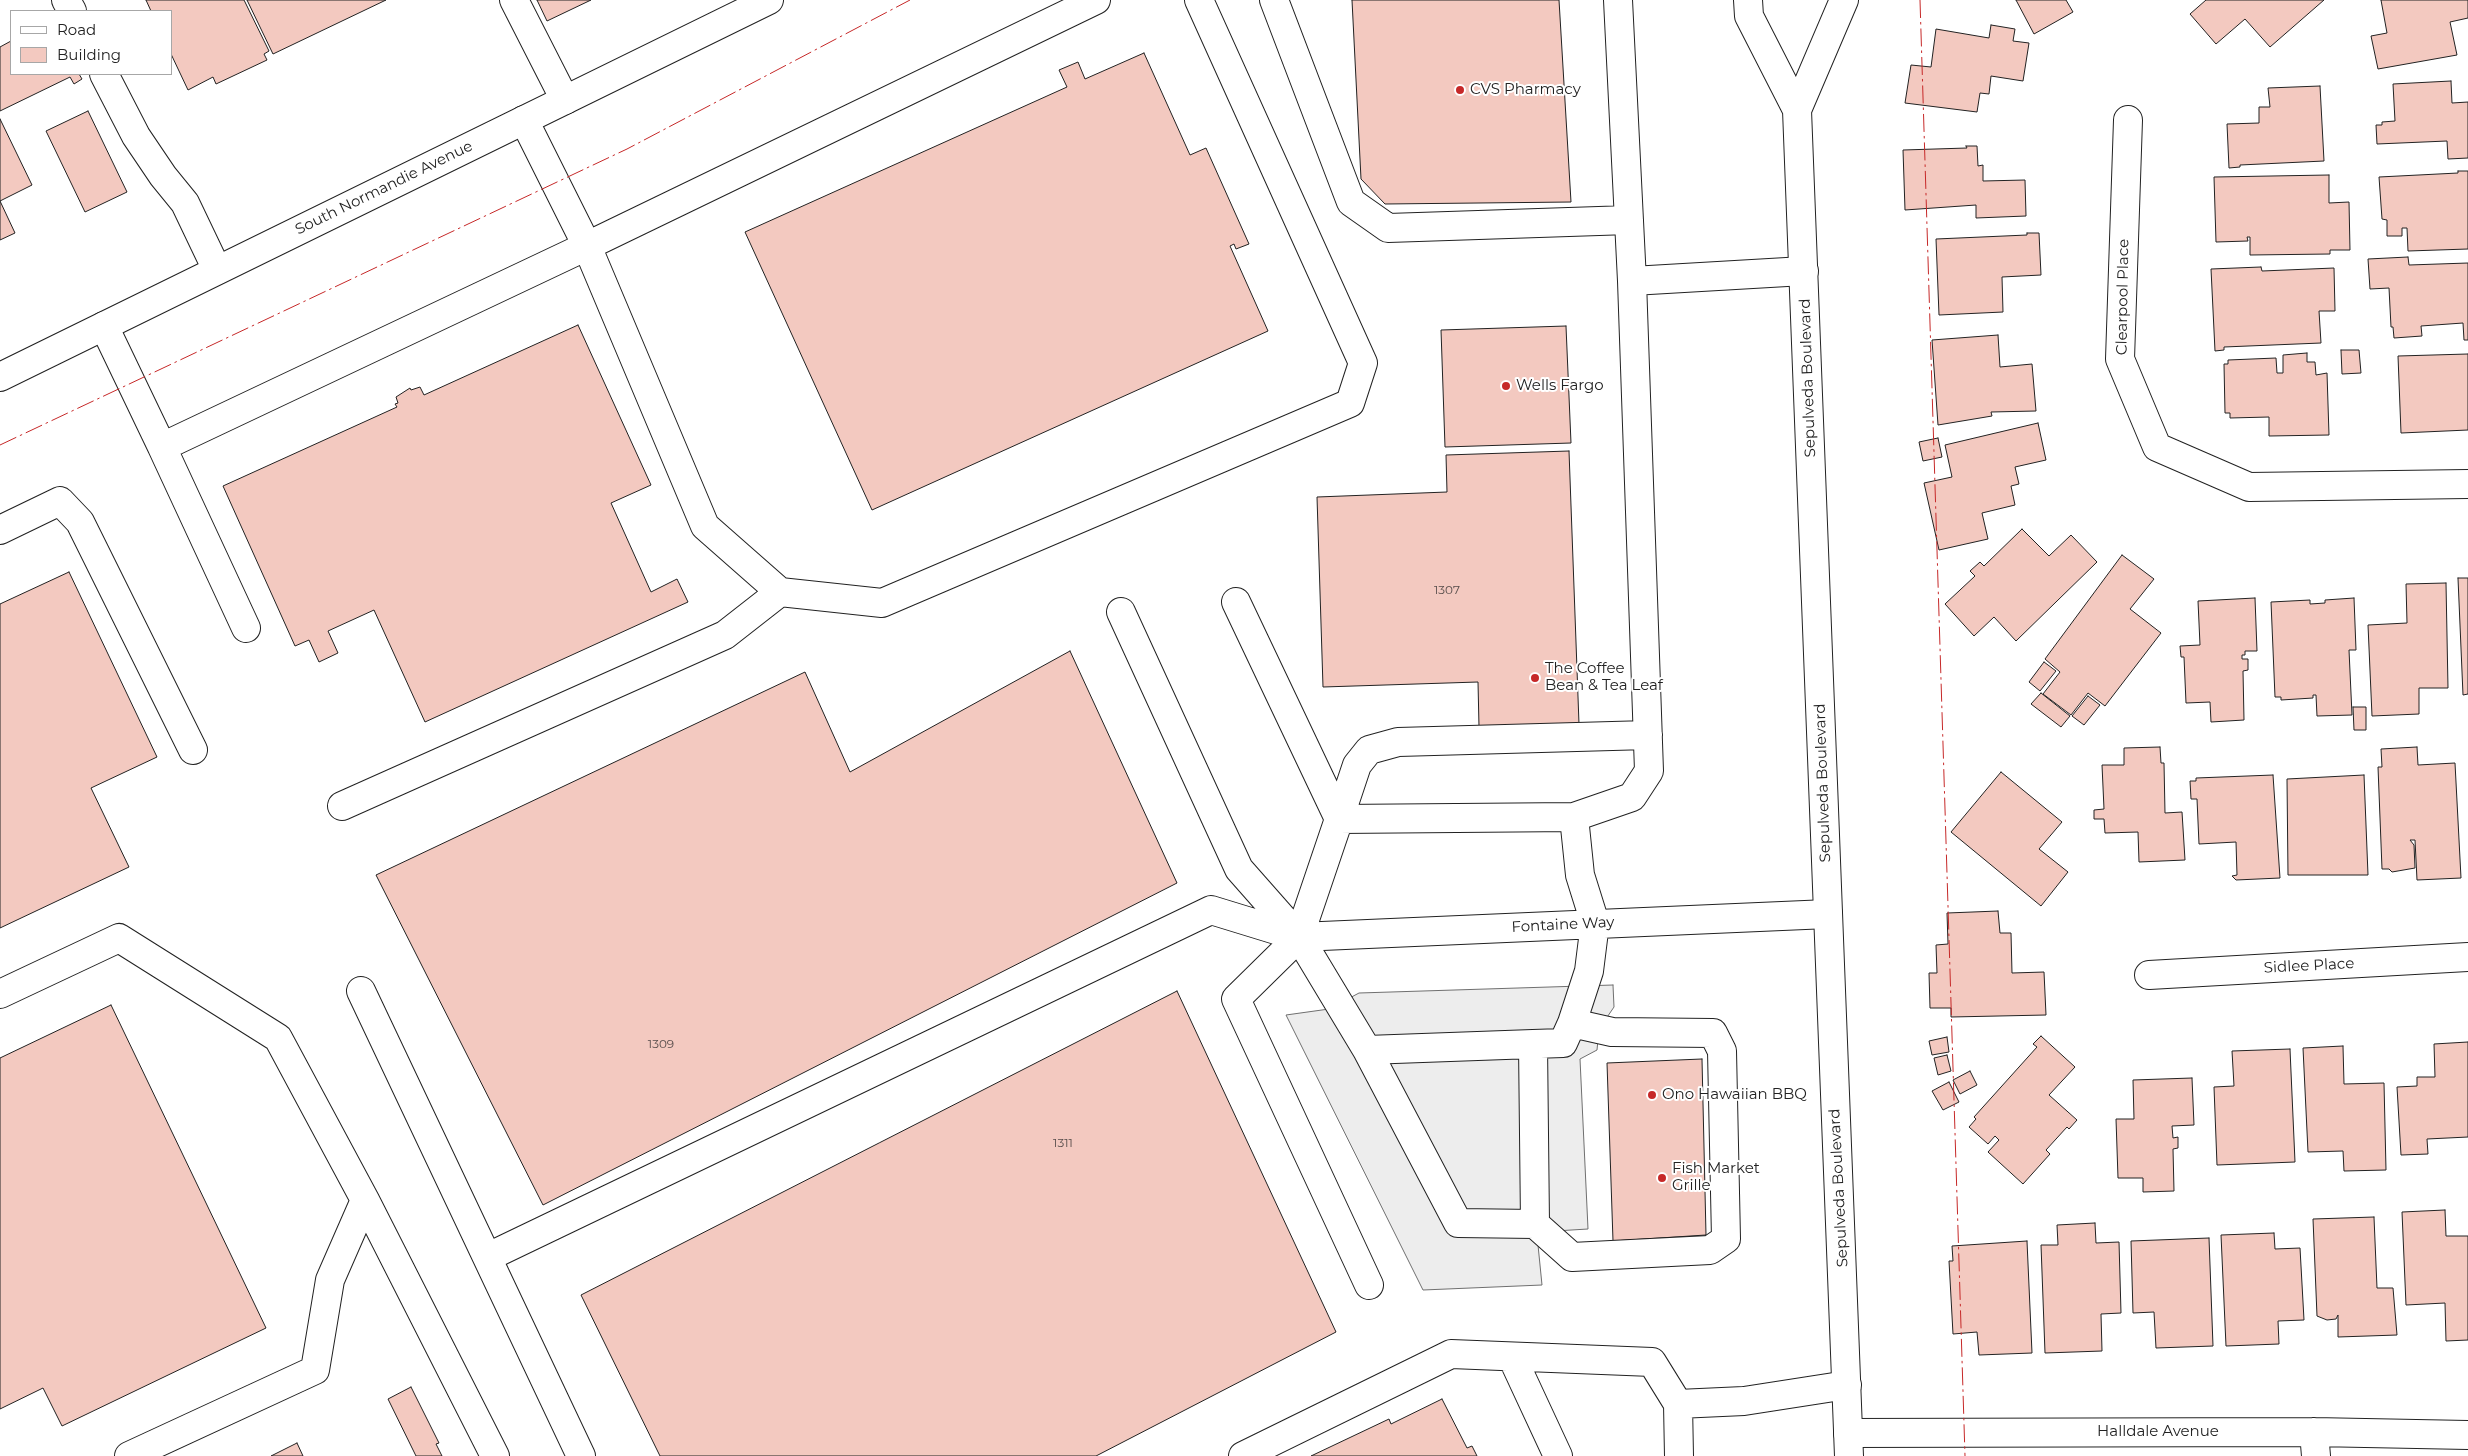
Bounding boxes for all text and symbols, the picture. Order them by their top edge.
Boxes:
legend [10,10,172,75]
text: Road [57,20,96,39]
text: Building [57,45,121,64]
place label: CVS Pharmacy [1470,81,1581,99]
marker: CVS Pharmacy [1454,84,1466,96]
street label: South Normandie Avenue [292,137,476,239]
street label: Clearpool Place [2113,239,2133,355]
street label: Sepulveda Boulevard [1796,298,1820,458]
place label: Wells Fargo [1516,377,1604,395]
marker: Wells Fargo [1500,380,1512,392]
house number: 1307 [1434,583,1460,597]
place label: The Coffee Bean & Tea Leaf [1545,660,1663,695]
marker: The Coffee Bean & Tea Leaf [1529,672,1541,684]
street label: Sepulveda Boulevard [1811,703,1835,863]
street label: Fontaine Way [1511,913,1615,937]
street label: Sidlee Place [2263,955,2355,977]
house number: 1309 [648,1037,674,1051]
place label: Ono Hawaiian BBQ [1662,1086,1807,1104]
marker: Ono Hawaiian BBQ [1646,1089,1658,1101]
street label: Sepulveda Boulevard [1826,1108,1852,1268]
house number: 1311 [1053,1136,1073,1150]
place label: Fish Market Grille [1672,1160,1760,1195]
marker: Fish Market Grille [1656,1172,1668,1184]
street label: Halldale Avenue [2097,1423,2219,1441]

